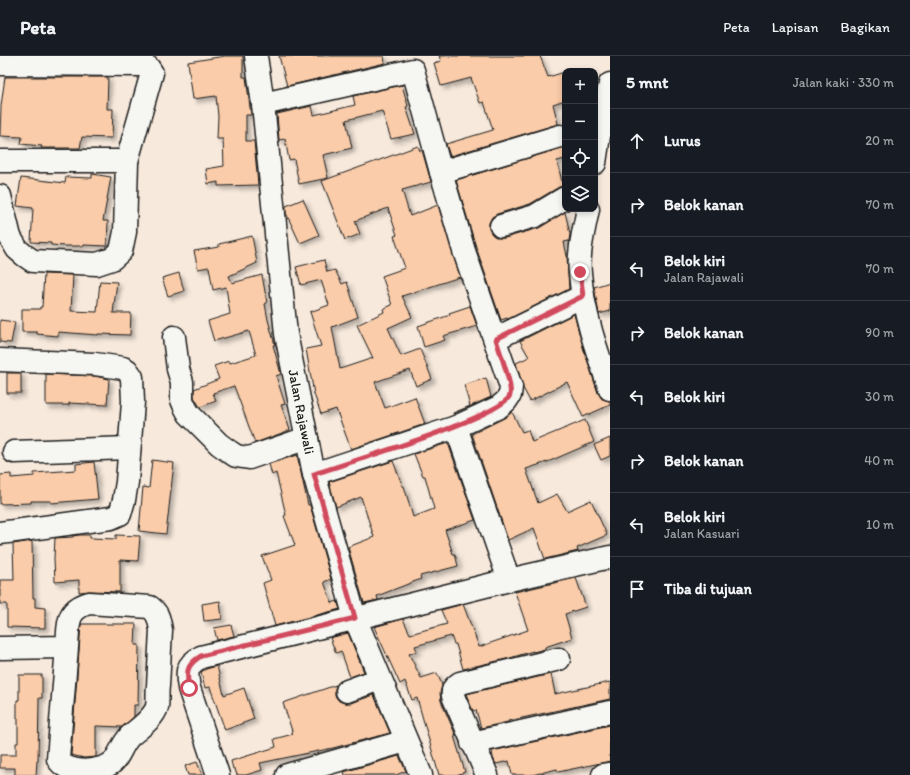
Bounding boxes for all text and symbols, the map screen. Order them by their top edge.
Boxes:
text: Peta [20,16,56,39]
text: Peta [723,19,750,36]
text: Lapisan [772,19,819,36]
text: Bagikan [841,19,890,36]
map controls [562,68,598,212]
button: + [562,68,598,104]
text: 5 mnt [626,72,669,92]
text: Jalan kaki · 330 m [793,75,894,90]
button: − [562,104,598,140]
icon: ahead [626,130,648,152]
text: Lurus [664,132,701,150]
text: 20 m [865,133,894,148]
button: locate [562,140,598,176]
button: layers [562,176,598,212]
icon: right [626,194,648,216]
text: Belok kanan [664,196,744,214]
text: 70 m [866,197,894,212]
text: Belok kiri [664,252,725,270]
icon: left [626,258,648,280]
text: 70 m [866,261,894,276]
route end [571,263,589,281]
text: Jalan Rajawali [664,270,744,285]
icon: right [626,322,648,344]
text: Belok kanan [664,324,744,342]
text: 90 m [865,325,894,340]
street label: Jalan Rajawali [284,368,318,456]
icon: left [626,386,648,408]
text: Belok kiri [664,388,725,406]
text: 30 m [865,389,894,404]
icon: right [626,450,648,472]
text: Belok kanan [664,452,744,470]
text: 40 m [864,453,894,468]
text: Belok kiri [664,508,725,526]
icon: left [626,514,648,536]
text: 10 m [866,517,894,532]
text: Jalan Kasuari [664,526,740,541]
icon: arrive [626,578,648,600]
text: Tiba di tujuan [664,580,752,598]
route start [180,679,198,697]

